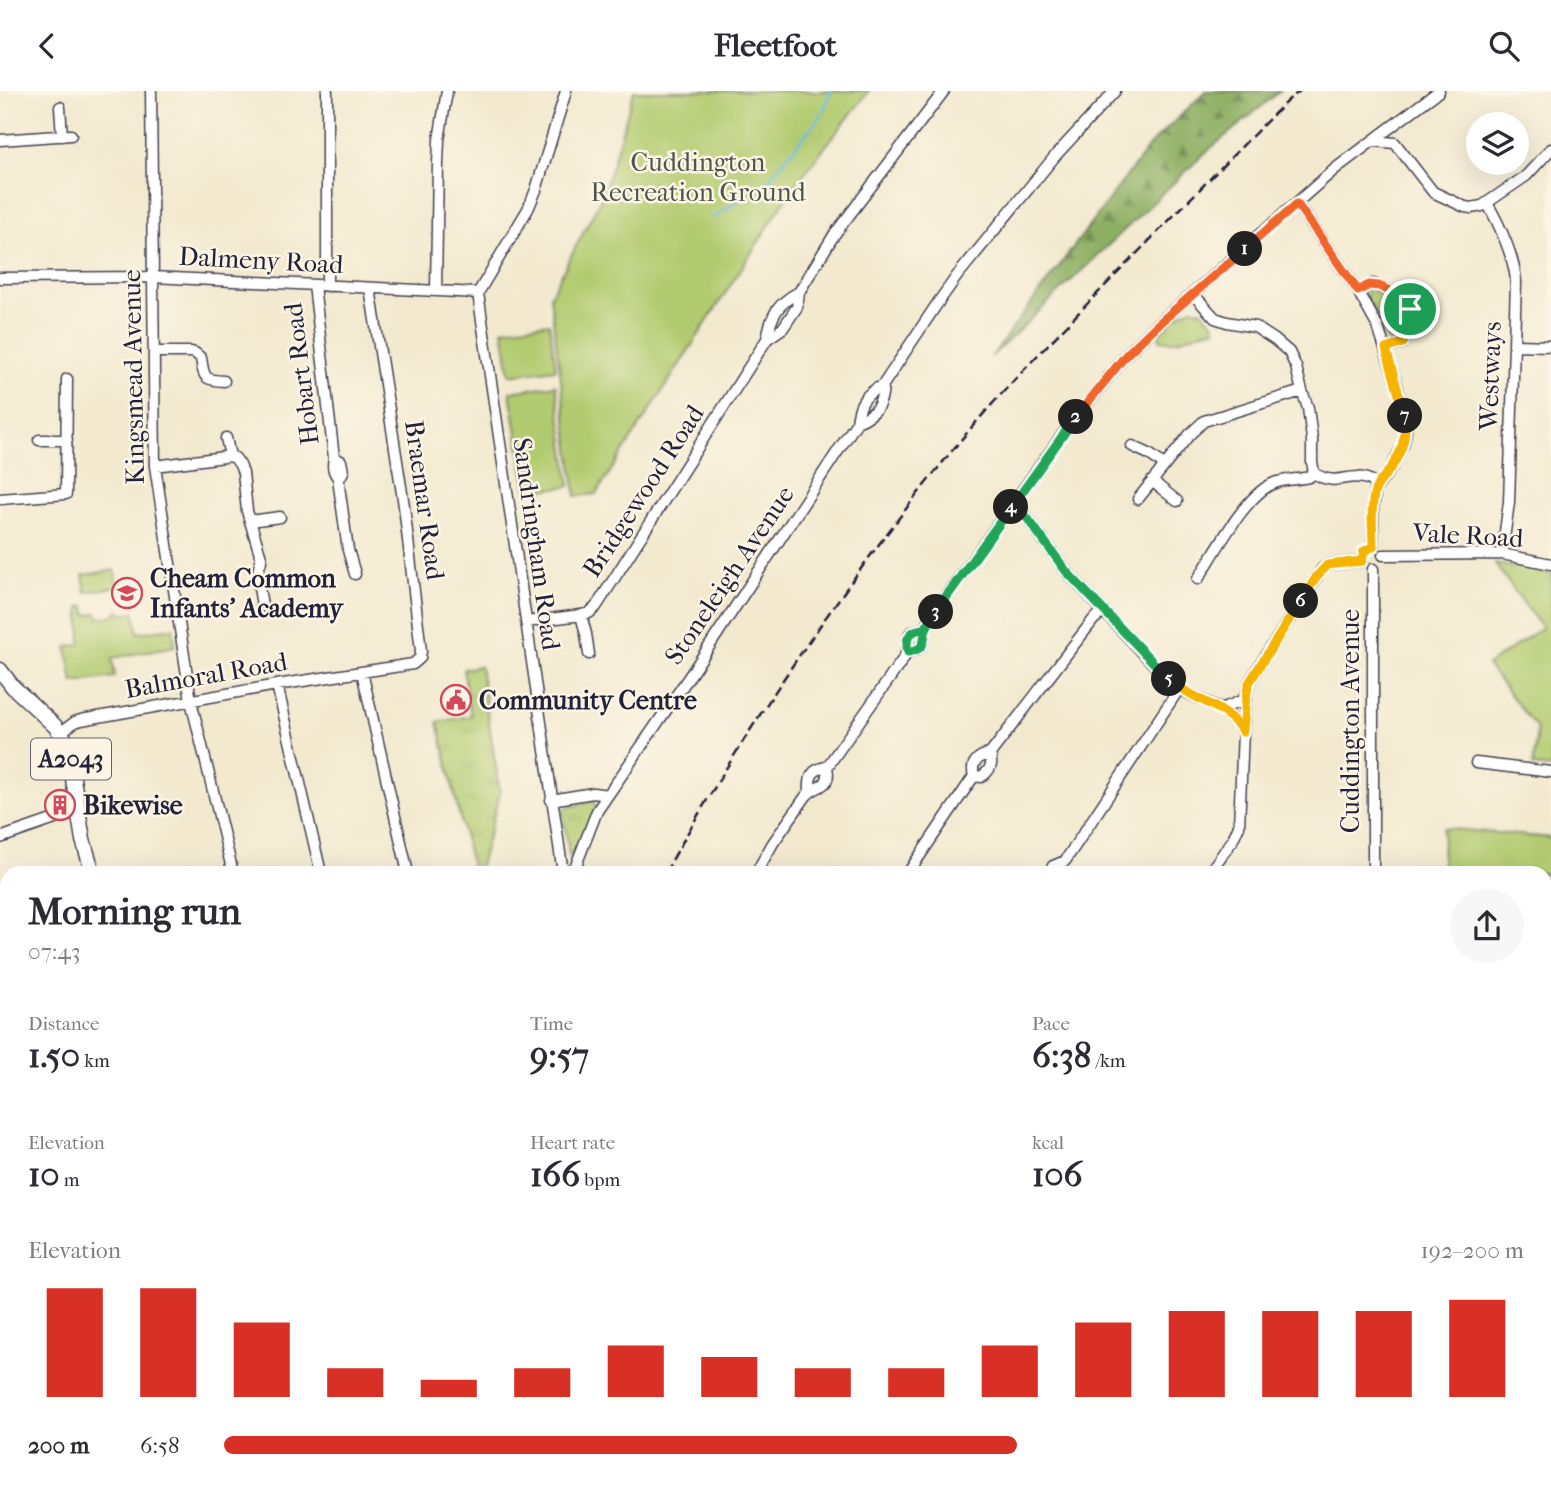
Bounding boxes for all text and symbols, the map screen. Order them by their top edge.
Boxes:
icon: back [28,27,66,65]
text: Fleetfoot [714,27,837,64]
icon: search [1485,27,1523,65]
map controls [1466,112,1529,175]
button: layers [1466,112,1529,175]
park label: Cuddington Recreation Ground [590,147,806,208]
pin: 1 [1228,231,1262,267]
text: 1 [1241,237,1248,259]
street label: Dalmeny Road [178,241,345,280]
street label: Kingsmead Avenue [116,269,151,485]
pin [1380,279,1440,339]
icon: arrive [1391,290,1429,328]
street label: Hobart Road [277,300,326,447]
street label: Westways [1473,321,1508,432]
street label: Bridgewood Road [576,399,711,583]
pin: 2 [1058,399,1094,435]
pin: 7 [1388,399,1422,433]
text: 7 [1400,404,1409,426]
text: 2 [1071,405,1080,427]
street label: Braemar Road [398,418,451,583]
street label: Sandringham Road [506,436,567,653]
street label: Stoneleigh Avenue [658,480,801,671]
pin: 4 [993,489,1028,525]
text: 4 [1005,495,1016,517]
street label: Vale Road [1411,517,1525,554]
place label: Cheam Common Infants' Academy [150,563,345,624]
school or university icon: Cheam Common Infants' Academy [110,576,144,610]
pin: 6 [1284,583,1318,619]
text: 6 [1295,589,1306,611]
pin: 3 [918,595,954,629]
text: 3 [932,600,939,622]
street label: Cuddington Avenue [1335,609,1366,833]
street label: Balmoral Road [122,646,291,705]
pin: 5 [1152,661,1186,697]
text: 5 [1164,667,1173,689]
public building icon: Community Centre [439,683,473,717]
place label: Community Centre [479,685,697,716]
road number: A2043 [31,739,111,779]
building icon: Bikewise [43,788,77,822]
place label: Bikewise [83,790,183,821]
text: Morning run [28,889,241,934]
button: share [1450,889,1524,963]
text: 07:43 [28,938,80,965]
text: Distance [28,1013,99,1035]
text: Time [530,1013,573,1035]
text: Pace [1032,1013,1070,1035]
text: 1.50 [28,1035,80,1076]
text: 9:57 [530,1035,589,1076]
text: 6:38 [1032,1035,1091,1076]
text: km [80,1050,110,1072]
text: /km [1091,1050,1126,1072]
text: Elevation [28,1132,105,1154]
text: Heart rate [530,1132,615,1154]
text: kcal [1032,1132,1064,1154]
text: 10 [28,1154,60,1195]
text: 166 [530,1154,580,1195]
text: 106 [1032,1154,1083,1195]
text: m [60,1169,79,1191]
text: bpm [580,1169,620,1191]
text: Elevation [28,1237,121,1264]
text: 192–200 m [1421,1237,1524,1264]
text: 200 m [28,1432,89,1459]
text: 6:58 [140,1432,180,1459]

